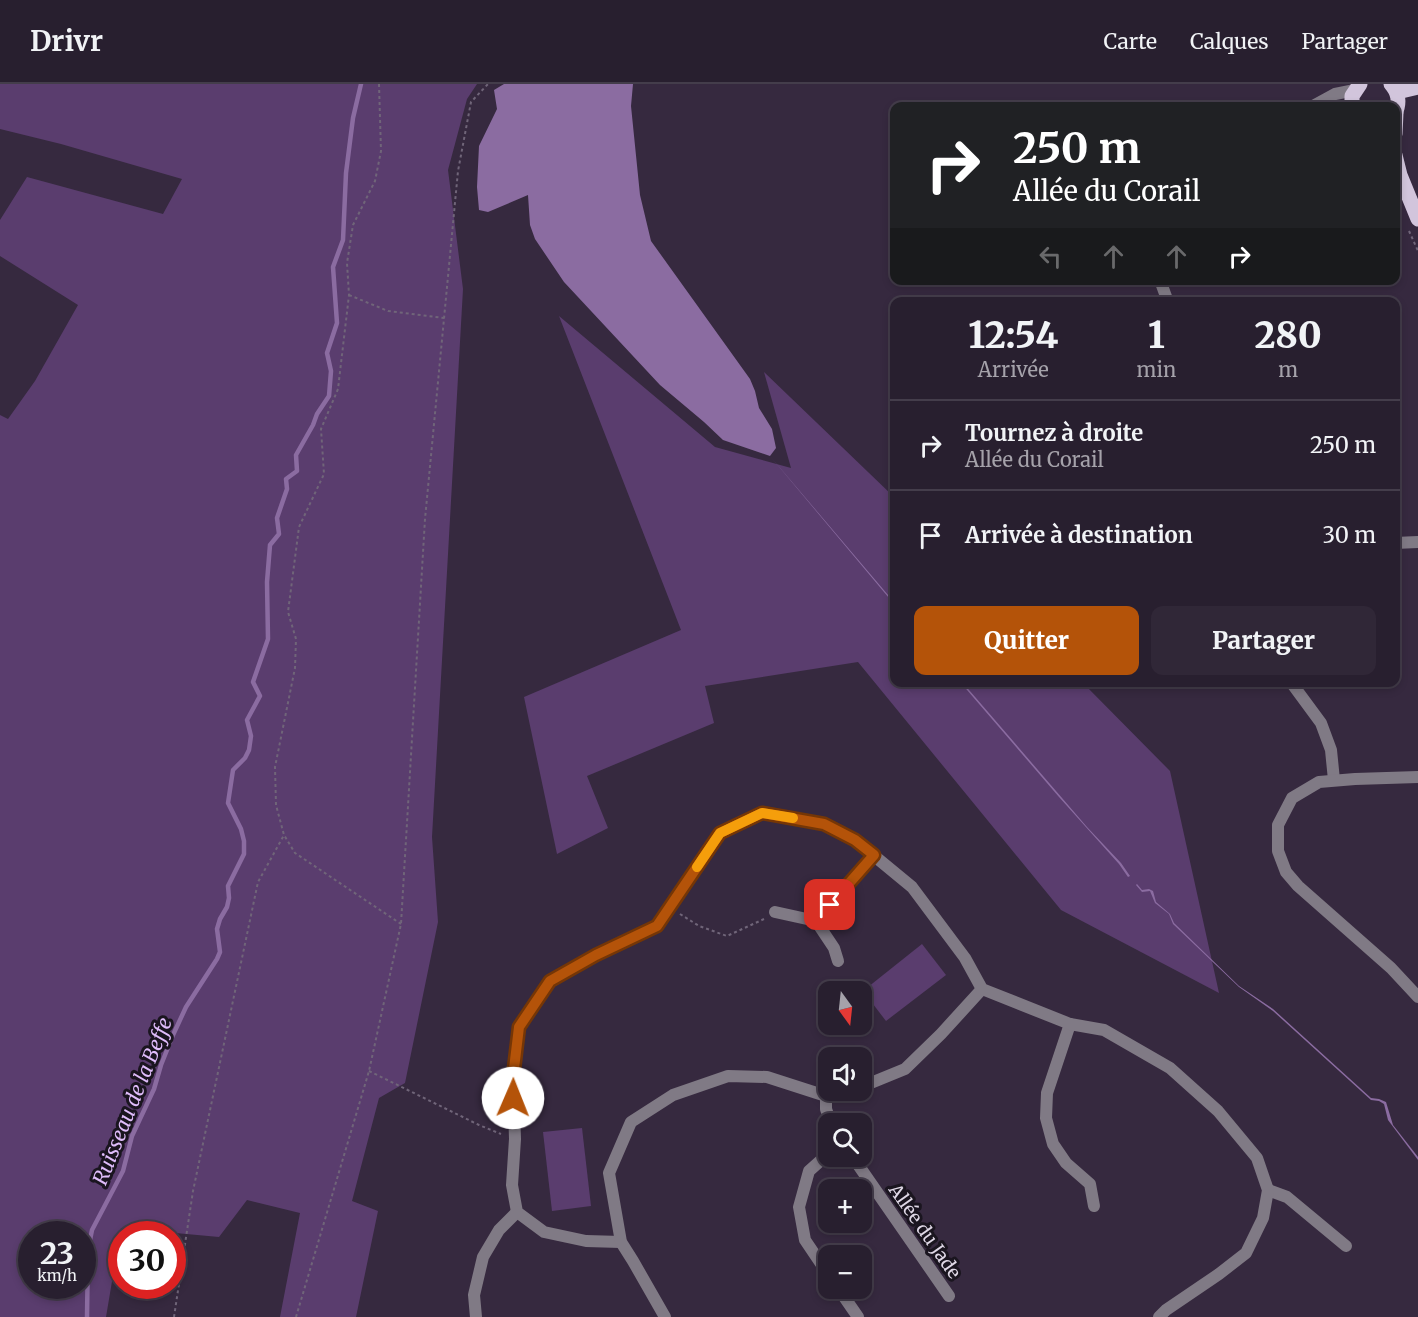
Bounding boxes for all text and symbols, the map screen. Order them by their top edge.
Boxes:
text: Drivr [30,23,103,59]
text: Carte [1104,28,1157,55]
text: Calques [1190,28,1269,55]
text: Partager [1302,28,1388,55]
text: 250 m [1013,122,1141,174]
icon: right [914,126,992,204]
text: Allée du Corail [1013,174,1200,208]
icon: left [1034,240,1067,273]
icon: ahead [1097,240,1130,273]
icon: ahead [1160,240,1193,273]
icon: right [1223,240,1256,273]
text: 12:54 [968,313,1058,358]
text: 1 [1148,313,1165,358]
text: 280 [1254,313,1322,358]
text: Arrivée [978,357,1049,382]
text: min [1137,357,1176,382]
text: m [1278,357,1298,382]
text: Tournez à droite [965,419,1143,447]
icon: right [914,429,947,462]
text: 250 m [1310,431,1376,459]
text: Allée du Corail [965,447,1104,472]
icon: arrive [914,519,947,552]
text: Arrivée à destination [965,521,1193,549]
text: 30 m [1322,521,1376,549]
button: Quitter [914,606,1139,675]
button: Partager [1151,606,1376,675]
pin [804,879,855,930]
icon: arrive [813,888,846,921]
north arrow [818,981,872,1035]
map controls [818,981,872,1299]
water label: Ruisseau de la Beffe [87,1014,177,1188]
button: sound [818,1047,872,1101]
position arrow [481,1066,545,1130]
button: search [818,1113,872,1167]
street label: Allée du Jade [883,1178,966,1283]
button: + [818,1179,872,1233]
speed limit sign: 30 [108,1221,186,1299]
text: 23 [40,1234,74,1272]
button: − [818,1245,872,1299]
text: km/h [37,1266,77,1285]

